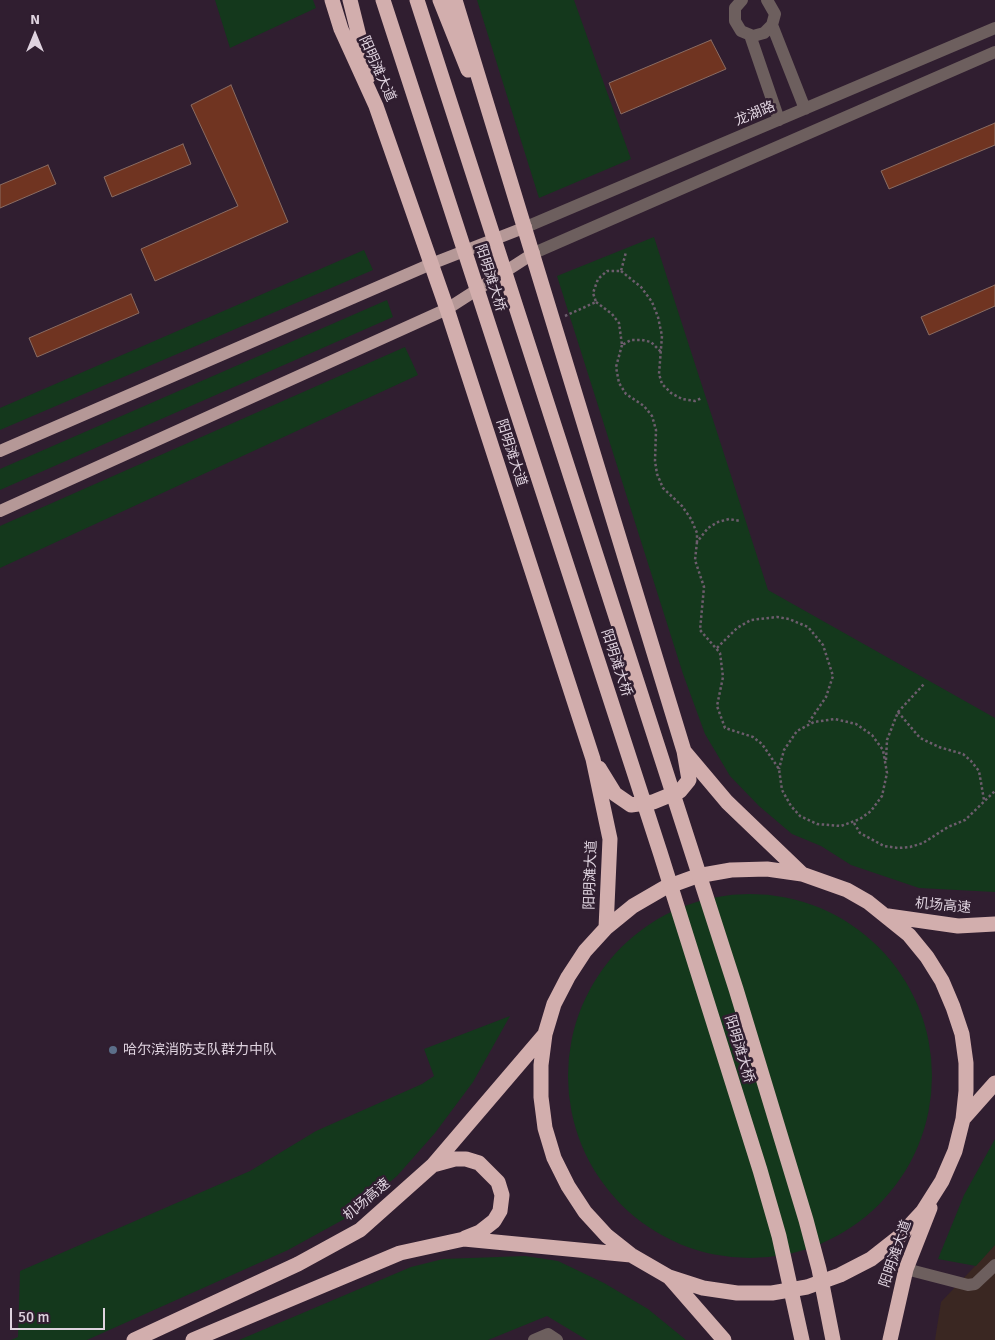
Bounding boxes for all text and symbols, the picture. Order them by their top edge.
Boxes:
north arrow [10,10,60,60]
text: N [30,11,40,28]
street label: 阳明滩大道 [355,34,399,104]
street label: 龙湖路 [732,98,778,130]
street label: 阳明滩大桥 [471,242,509,314]
street label: 阳明滩大道 [492,417,530,489]
street label: 阳明滩大桥 [597,627,635,699]
street label: 阳明滩大道 [581,840,601,910]
street label: 机场高速 [914,895,972,917]
street label: 阳明滩大桥 [721,1013,757,1085]
place label: 哈尔滨消防支队群力中队 [123,1042,277,1058]
marker: 哈尔滨消防支队群力中队 [107,1044,119,1056]
street label: 机场高速 [340,1176,394,1224]
street label: 阳明滩大道 [877,1218,915,1290]
scale bar [12,1298,108,1330]
text: 50 m [18,1308,49,1326]

